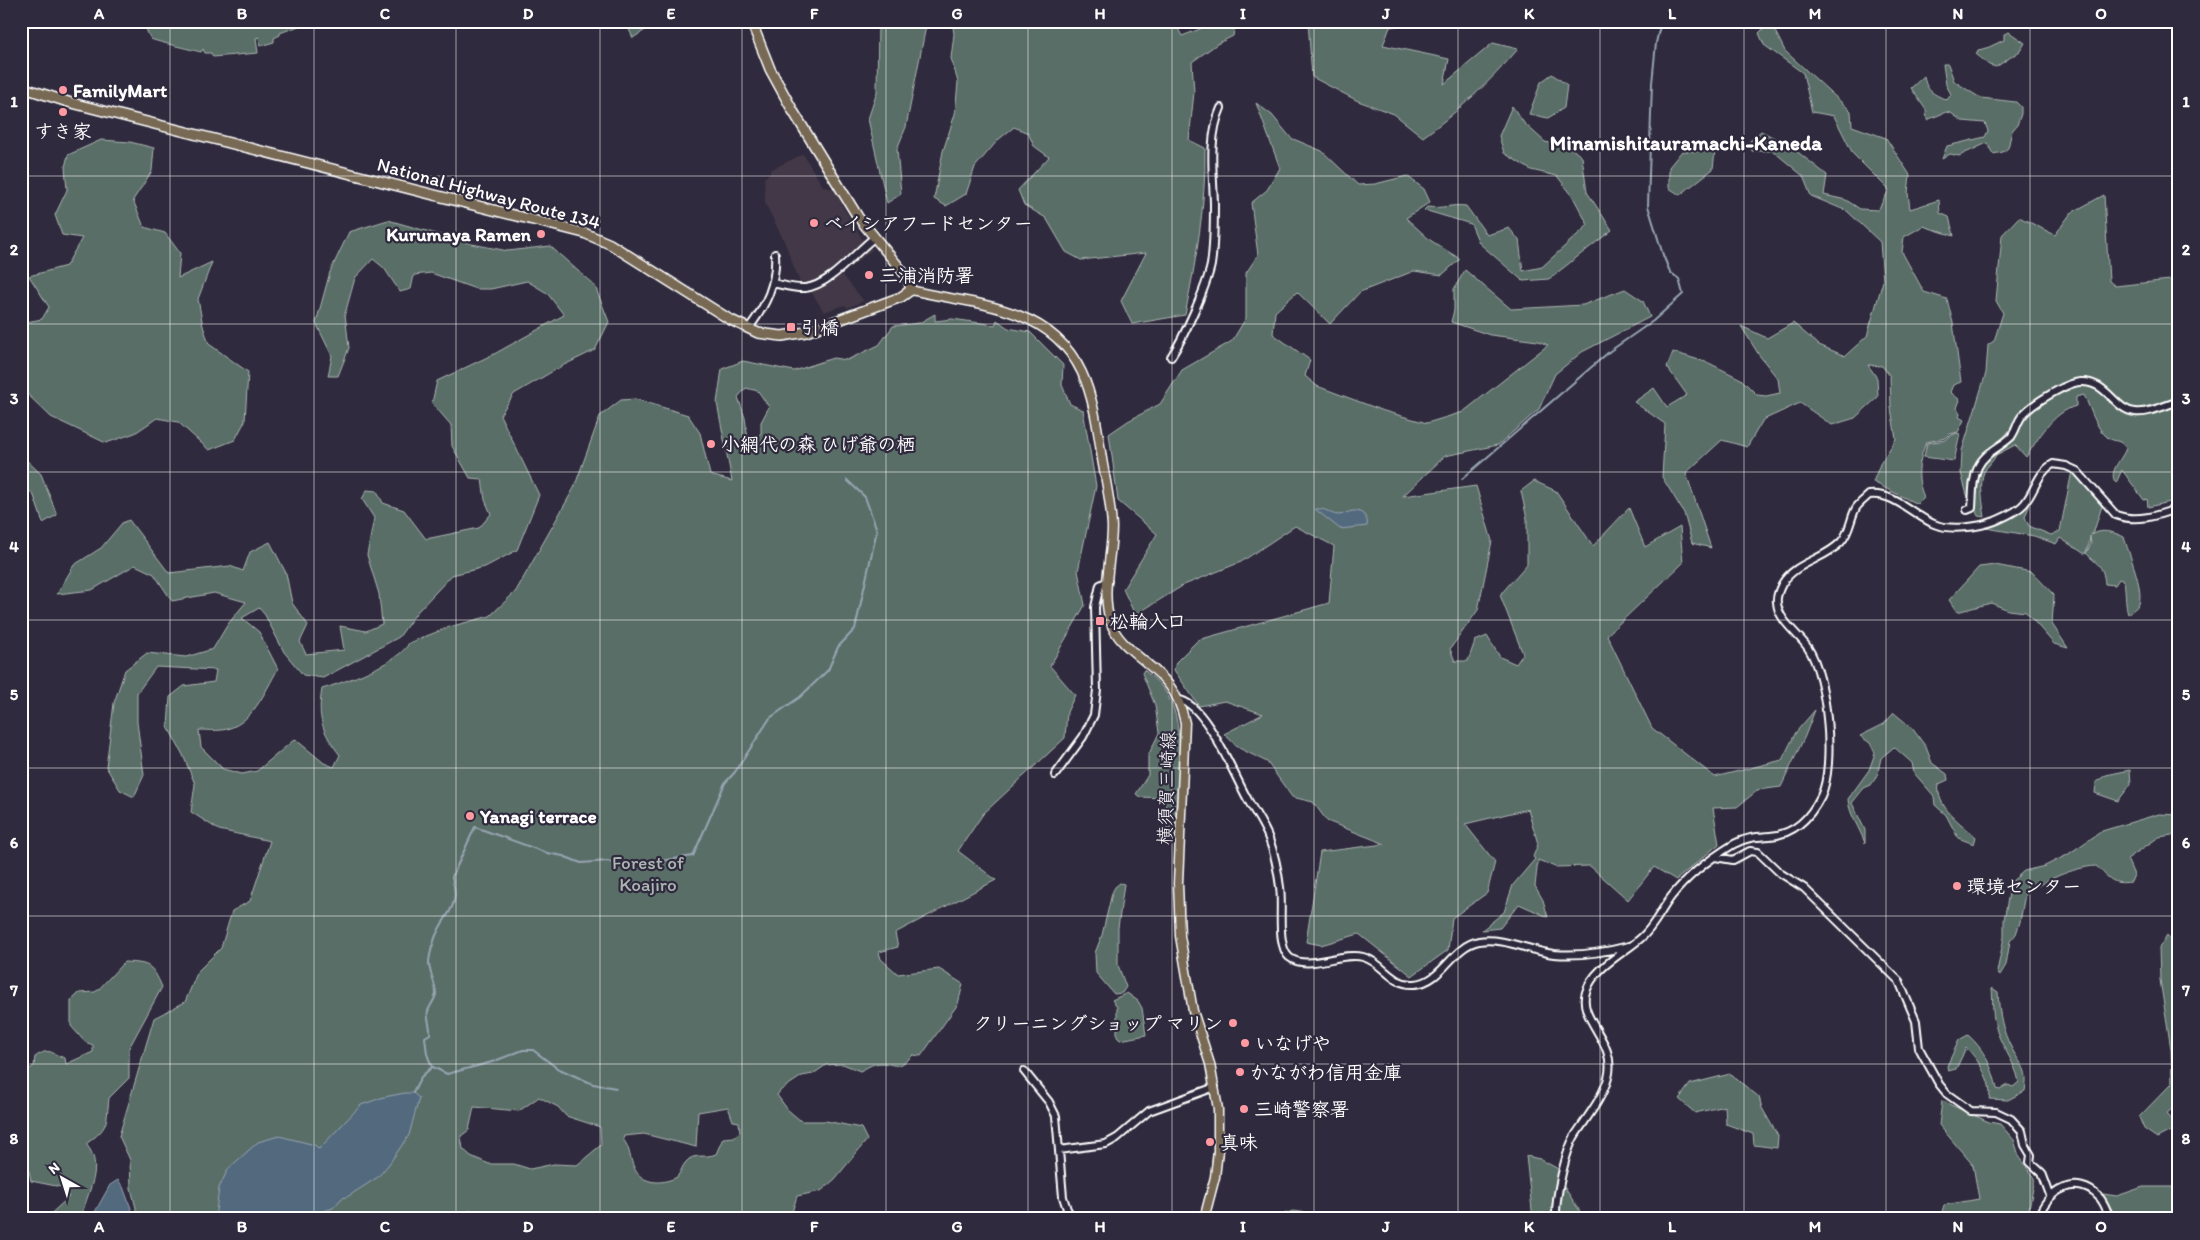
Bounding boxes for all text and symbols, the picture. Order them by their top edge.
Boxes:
text: A [93,4,105,23]
text: B [237,4,248,23]
text: C [380,4,391,23]
text: D [523,4,534,23]
text: E [667,4,676,23]
text: F [810,4,819,23]
text: G [951,4,963,23]
text: H [1094,4,1106,23]
text: I [1240,4,1246,23]
text: J [1381,4,1390,23]
text: K [1524,4,1535,23]
text: L [1668,4,1677,23]
text: M [1809,4,1821,23]
text: N [1953,4,1963,23]
text: O [2095,4,2107,23]
place label: FamilyMart [73,79,168,102]
marker: FamilyMart [57,84,69,96]
text: 1 [10,92,18,111]
text: 1 [2182,92,2190,111]
marker: すき家 [57,106,69,118]
place label: すき家 [34,120,92,143]
district label: Minamishitauramachi-Kaneda [1550,130,1823,155]
street label: National Highway Route 134 [375,153,603,234]
place label: ベイシアフードセンター [824,212,1033,235]
marker: ベイシアフードセンター [808,217,820,229]
place label: Kurumaya Ramen [386,223,532,246]
marker: Kurumaya Ramen [535,228,547,240]
text: 2 [10,240,19,259]
text: 2 [2182,240,2191,259]
place label: 三浦消防署 [879,264,974,287]
marker: 三浦消防署 [863,269,875,281]
place label: 引橋 [801,316,839,339]
marker: 引橋 [785,321,797,333]
text: 3 [10,389,19,408]
text: 3 [2182,389,2191,408]
place label: 小網代の森 ひげ爺の栖 [721,433,915,456]
marker: 小網代の森 ひげ爺の栖 [705,438,717,450]
text: 4 [9,537,19,556]
text: 4 [2181,537,2191,556]
place label: 松輪入口 [1110,610,1186,633]
marker: 松輪入口 [1094,615,1106,627]
text: 5 [10,685,19,704]
text: 5 [2182,685,2191,704]
street label: 横須賀三崎線 [1153,731,1180,845]
place label: Yanagi terrace [479,805,597,828]
marker: Yanagi terrace [464,810,476,822]
text: 6 [10,833,19,852]
text: 6 [2182,833,2191,852]
park label: Forest of Koajiro [612,851,685,896]
place label: 環境センター [1967,875,2081,898]
marker: 環境センター [1951,880,1963,892]
text: 7 [9,981,18,1000]
text: 7 [2181,981,2190,1000]
place label: クリーニングショップ マリン [973,1012,1223,1035]
marker: クリーニングショップ マリン [1227,1017,1239,1029]
place label: いなげや [1255,1032,1331,1055]
marker: いなげや [1239,1037,1251,1049]
place label: かながわ信用金庫 [1250,1061,1402,1084]
marker: かながわ信用金庫 [1234,1066,1246,1078]
place label: 三崎警察署 [1254,1098,1349,1121]
marker: 三崎警察署 [1238,1103,1250,1115]
text: 8 [10,1129,19,1148]
text: 8 [2182,1129,2191,1148]
place label: 真味 [1220,1131,1258,1154]
marker: 真味 [1204,1136,1216,1148]
north arrow [38,1152,88,1202]
text: N [45,1159,63,1178]
text: A [93,1217,105,1236]
text: B [237,1217,248,1236]
text: C [380,1217,391,1236]
text: D [523,1217,534,1236]
text: E [667,1217,676,1236]
text: F [810,1217,819,1236]
text: G [951,1217,963,1236]
text: H [1094,1217,1106,1236]
text: I [1240,1217,1246,1236]
text: J [1381,1217,1390,1236]
text: K [1524,1217,1535,1236]
text: L [1668,1217,1677,1236]
text: M [1809,1217,1821,1236]
text: N [1953,1217,1963,1236]
text: O [2095,1217,2107,1236]

